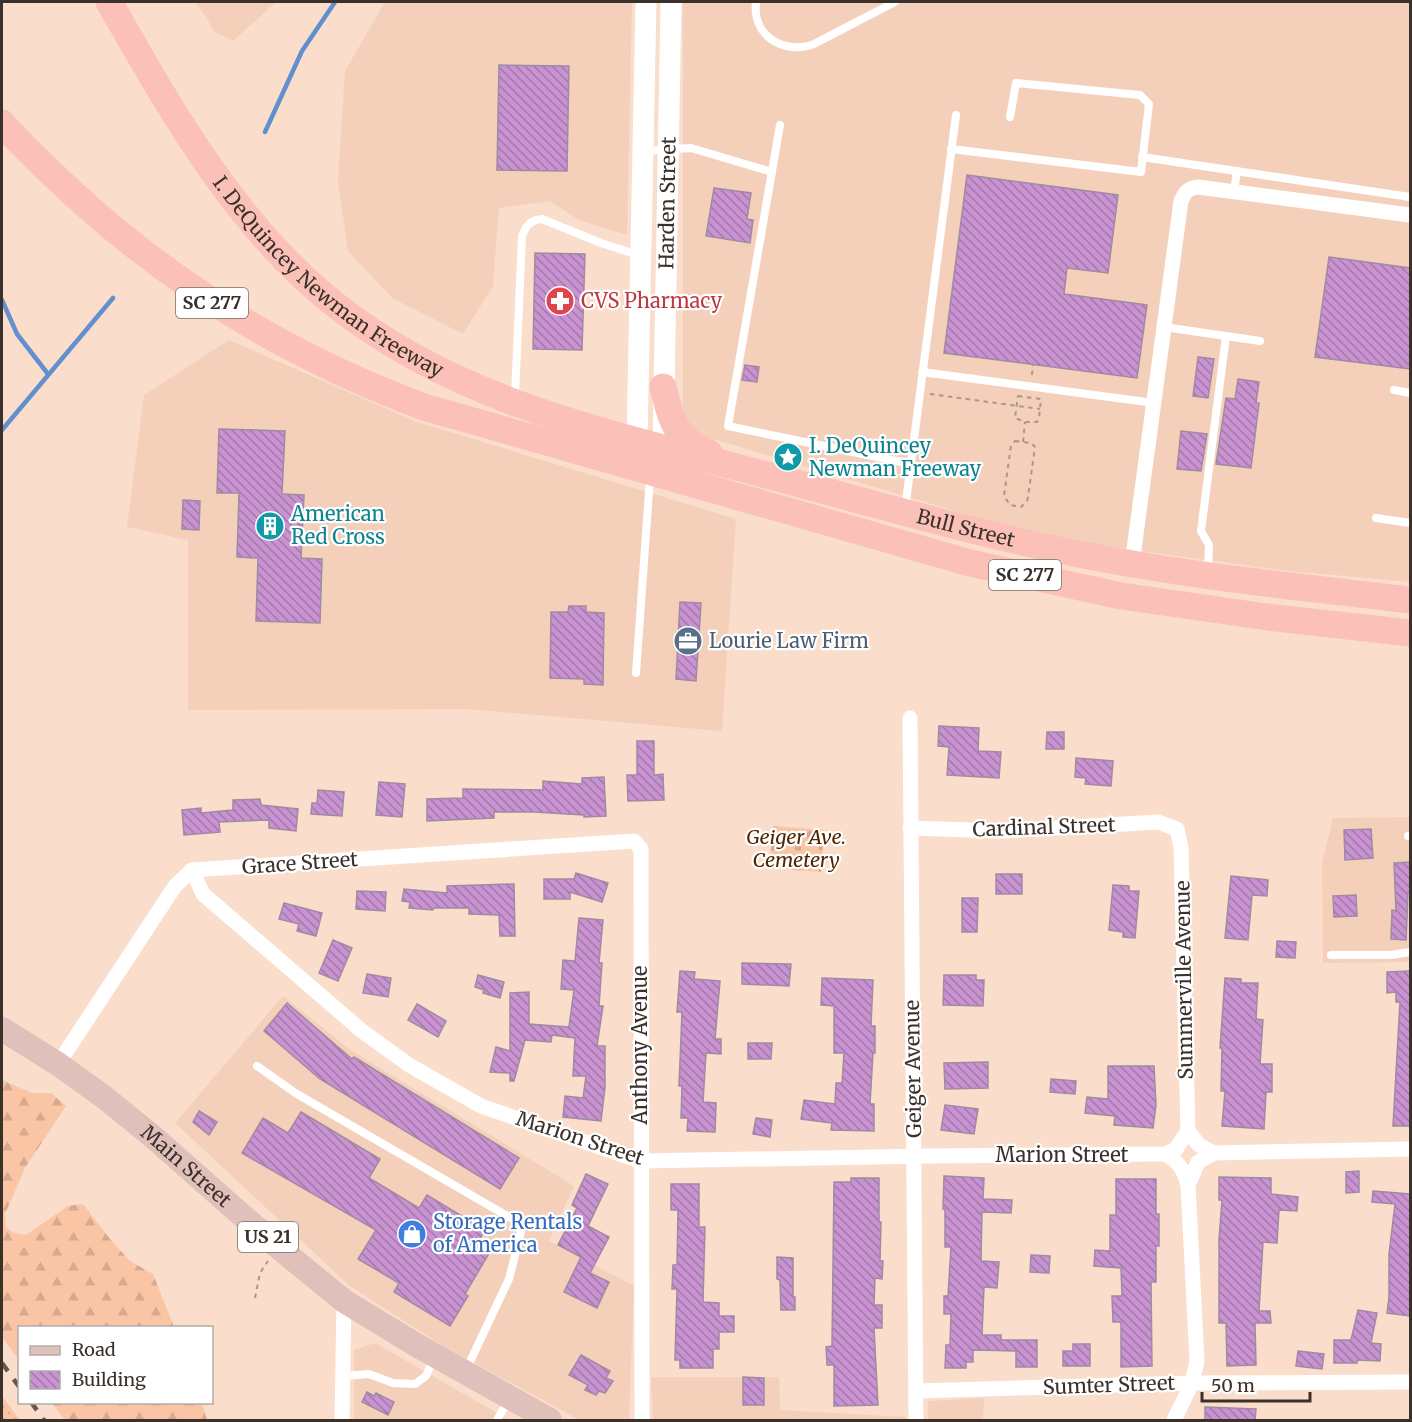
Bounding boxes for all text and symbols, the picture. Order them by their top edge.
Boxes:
street label: Harden Street [653,136,681,270]
street label: I. DeQuincey Newman Freeway [208,171,448,382]
pharmacy icon: CVS Pharmacy [544,285,576,317]
road number: SC 277 [176,288,248,318]
place label: CVS Pharmacy [581,288,722,313]
place label: I. DeQuincey Newman Freeway [809,433,982,481]
place icon: I. DeQuincey Newman Freeway [772,441,804,473]
place label: American Red Cross [290,501,385,549]
street label: Bull Street [914,503,1018,552]
building icon: American Red Cross [254,510,286,542]
road number: SC 277 [989,560,1061,590]
office icon: Lourie Law Firm [672,625,704,657]
place label: Lourie Law Firm [709,628,869,653]
street label: Cardinal Street [972,812,1116,841]
park label: Geiger Ave. Cemetery [746,824,846,872]
street label: Grace Street [241,846,359,879]
street label: Summerville Avenue [1169,880,1198,1080]
street label: Anthony Avenue [627,966,652,1125]
street label: Geiger Avenue [899,1000,926,1138]
street label: Marion Street [513,1105,647,1170]
street label: Main Street [136,1119,237,1212]
street label: Marion Street [996,1142,1129,1167]
place label: Storage Rentals of America [433,1209,582,1257]
shop icon: Storage Rentals of America [396,1218,428,1250]
road number: US 21 [238,1222,298,1252]
legend [18,1326,213,1404]
text: Road [72,1338,116,1361]
scale bar [1202,1365,1310,1403]
text: Building [72,1368,146,1391]
street label: Sumter Street [1042,1370,1176,1399]
text: 50 m [1211,1374,1255,1397]

